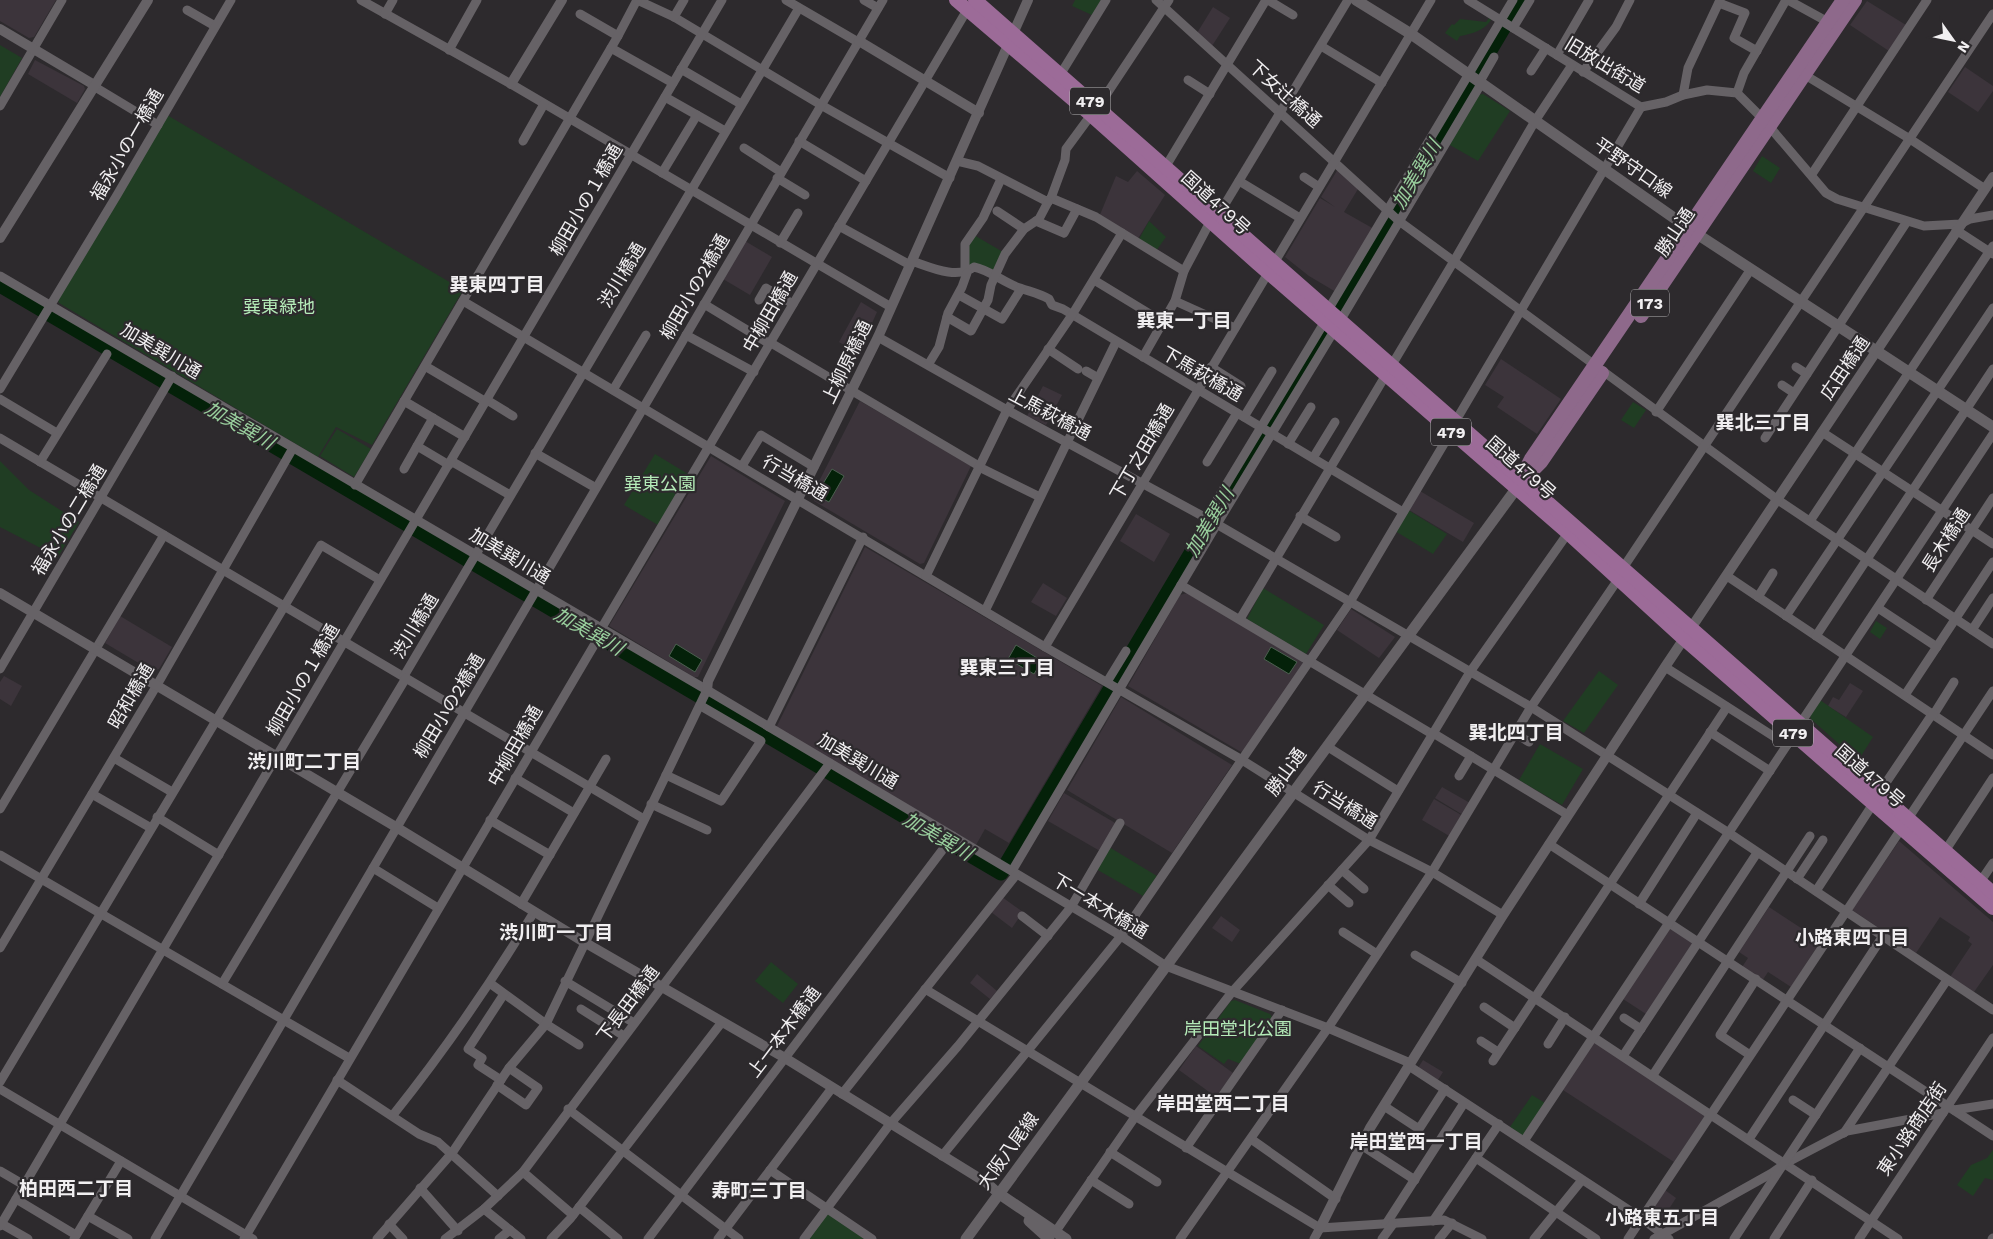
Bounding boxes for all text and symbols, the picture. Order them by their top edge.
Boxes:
north arrow [1928,15,1978,65]
street label: 旧放出街道 [1561,32,1649,97]
text: N [1954,38,1973,56]
street label: 下女辻橋通 [1245,56,1326,132]
street label: 福永小の一橋通 [86,85,167,205]
road number: 479 [1070,88,1110,114]
street label: 平野守口線 [1590,133,1676,202]
water label: 加美巽川 [1387,134,1447,213]
street label: 柳田小の１橋通 [545,140,626,260]
street label: 国道479号 [1178,166,1255,239]
street label: 勝山通 [1651,203,1698,260]
street label: 柳田小の2橋通 [656,230,733,343]
street label: 渋川橋通 [594,238,649,311]
street label: 中柳田橋通 [738,268,801,356]
district label: 巽東四丁目 [449,273,545,296]
road number: 173 [1631,290,1669,316]
park label: 巽東緑地 [243,296,315,317]
district label: 巽東一丁目 [1136,309,1232,332]
street label: 上柳原橋通 [817,317,876,407]
street label: 加美巽川通 [117,318,205,383]
street label: 広田橋通 [1816,332,1873,403]
street label: 下馬萩橋通 [1158,342,1246,405]
street label: 上馬萩橋通 [1006,383,1095,444]
water label: 加美巽川 [201,396,280,455]
street label: 下丁之田橋通 [1105,400,1178,504]
district label: 巽北三丁目 [1715,411,1811,434]
road number: 479 [1431,418,1471,446]
street label: 国道479号 [1482,432,1560,504]
street label: 行当橋通 [759,450,832,505]
street label: 福永小の二橋通 [27,460,110,579]
park label: 巽東公園 [624,473,696,494]
water label: 加美巽川 [1180,482,1240,561]
street label: 長木橋通 [1917,504,1974,576]
street label: 加美巽川通 [466,523,554,588]
street label: 渋川橋通 [387,589,442,662]
water label: 加美巽川 [550,602,629,661]
street label: 柳田小の１橋通 [262,620,343,740]
street label: 柳田小の2橋通 [409,650,488,762]
district label: 巽東三丁目 [959,656,1055,679]
street label: 昭和橋通 [103,659,158,732]
street label: 中柳田橋通 [483,702,546,790]
road number: 479 [1773,720,1813,746]
district label: 巽北四丁目 [1468,721,1564,744]
street label: 加美巽川通 [814,728,902,793]
street label: 国道479号 [1831,740,1909,812]
street label: 勝山通 [1261,744,1310,800]
district label: 渋川町二丁目 [247,750,361,773]
street label: 行当橋通 [1309,777,1381,833]
water label: 加美巽川 [899,807,978,866]
street label: 下一本木橋通 [1049,869,1152,942]
district label: 渋川町一丁目 [499,921,613,944]
district label: 小路東四丁目 [1795,926,1909,949]
street label: 下長田橋通 [592,961,663,1046]
street label: 上一本木橋通 [743,982,824,1081]
park label: 岸田堂北公園 [1184,1018,1292,1039]
street label: 東小路商店街 [1873,1078,1950,1179]
district label: 岸田堂西二丁目 [1156,1092,1290,1115]
street label: 大阪八尾線 [973,1108,1043,1193]
district label: 岸田堂西一丁目 [1349,1130,1483,1153]
district label: 柏田西二丁目 [19,1177,133,1200]
district label: 寿町三丁目 [711,1179,807,1202]
district label: 小路東五丁目 [1605,1206,1719,1229]

